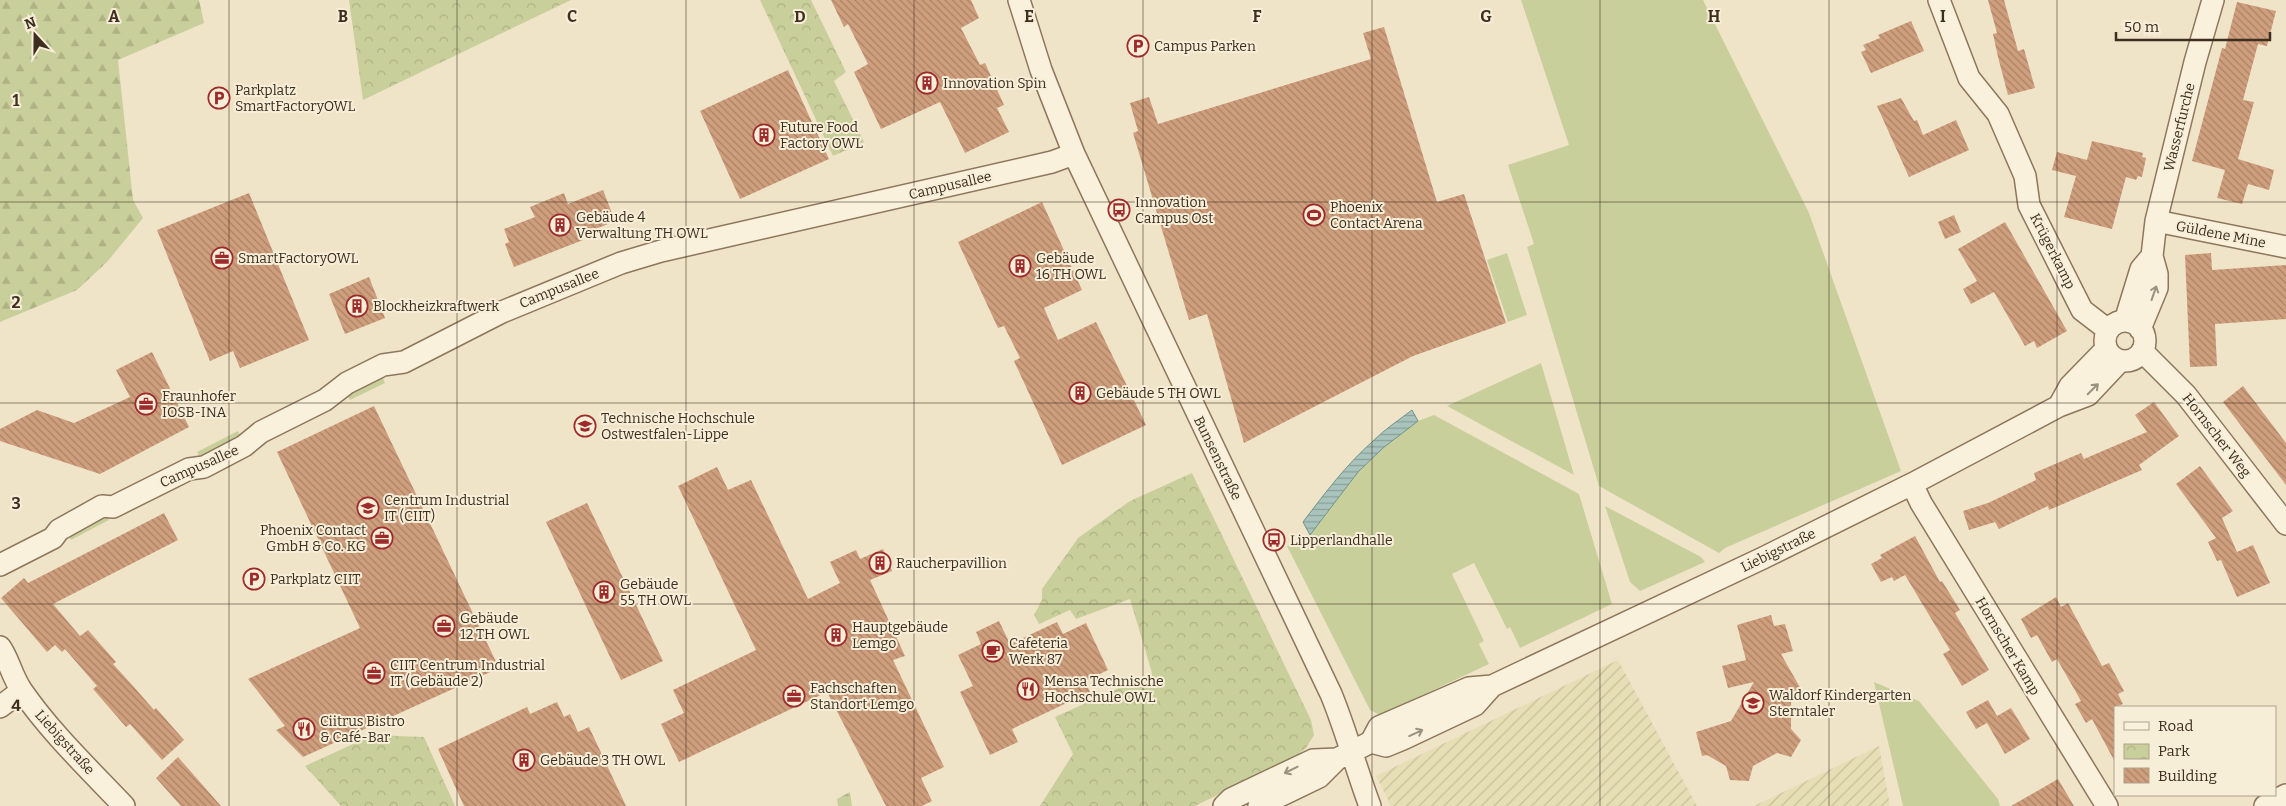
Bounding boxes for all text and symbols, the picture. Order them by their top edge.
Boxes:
text: A [108,7,120,26]
text: B [338,7,348,26]
text: C [567,7,577,26]
text: D [794,7,806,26]
text: E [1024,7,1034,26]
text: F [1253,7,1262,26]
text: G [1480,7,1492,26]
text: H [1708,7,1721,26]
text: I [1940,7,1946,26]
north arrow [10,10,60,60]
scale bar [2116,10,2270,42]
text: N [22,13,39,33]
text: 50 m [2124,18,2160,36]
parking icon: Campus Parken [1126,34,1150,58]
place label: Campus Parken [1154,38,1256,55]
building icon: Innovation Spin [915,71,939,95]
place label: Innovation Spin [943,75,1047,92]
street label: Wasserfurche [2160,81,2199,173]
place label: Parkplatz SmartFactoryOWL [235,82,356,115]
parking icon: Parkplatz SmartFactoryOWL [207,86,231,110]
text: 1 [13,91,20,110]
place label: Future Food Factory OWL [780,119,863,152]
building icon: Future Food Factory OWL [752,123,776,147]
street label: Campusallee [907,168,993,203]
place label: Innovation Campus Ost [1135,194,1213,227]
bus stop icon: Innovation Campus Ost [1107,198,1131,222]
place label: Phoenix Contact Arena [1330,199,1423,232]
sports icon: Phoenix Contact Arena [1302,203,1326,227]
place label: Gebäude 4 Verwaltung TH OWL [576,209,708,242]
street label: Krügerkamp [2026,211,2079,292]
building icon: Gebäude 4 Verwaltung TH OWL [548,213,572,237]
street label: Güldene Mine [2174,217,2267,252]
office icon: SmartFactoryOWL [210,246,234,270]
place label: SmartFactoryOWL [238,250,359,267]
place label: Gebäude 16 TH OWL [1036,250,1106,283]
building icon: Gebäude 16 TH OWL [1008,254,1032,278]
street label: Campusallee [517,265,602,312]
one-way arrow [2150,286,2159,301]
text: 2 [11,293,21,312]
building icon: Blockheizkraftwerk [345,294,369,318]
place label: Blockheizkraftwerk [373,298,499,315]
building icon: Gebäude 5 TH OWL [1068,381,1092,405]
one-way arrow [2087,383,2099,395]
place label: Gebäude 5 TH OWL [1096,385,1221,402]
place label: Fraunhofer IOSB-INA [162,388,236,421]
street label: Hornscher Weg [2179,390,2255,481]
office icon: Fraunhofer IOSB-INA [134,392,158,416]
place label: Technische Hochschule Ostwestfalen-Lippe [601,410,755,443]
street label: Bunsenstraße [1190,413,1245,503]
school or university icon: Technische Hochschule Ostwestfalen-Lippe [573,414,597,438]
street label: Campusallee [157,442,241,491]
place label: Centrum Industrial IT (CIIT) [384,492,509,525]
text: 3 [11,494,21,513]
school or university icon: Centrum Industrial IT (CIIT) [356,496,380,520]
place label: Phoenix Contact GmbH & Co. KG [260,522,366,555]
street label: Liebigstraße [1738,525,1818,576]
office icon: Phoenix Contact GmbH & Co. KG [370,526,394,550]
bus stop icon: Lipperlandhalle [1262,528,1286,552]
place label: Lipperlandhalle [1290,532,1393,549]
building icon: Raucherpavillion [868,551,892,575]
place label: Raucherpavillion [896,555,1007,572]
parking icon: Parkplatz CIIT [242,567,266,591]
place label: Parkplatz CIIT [270,571,361,588]
place label: Gebäude 55 TH OWL [620,576,691,609]
building icon: Gebäude 55 TH OWL [592,580,616,604]
street label: Hornscher Kamp [1972,594,2044,698]
place label: Gebäude 12 TH OWL [460,610,530,643]
office icon: Gebäude 12 TH OWL [432,614,456,638]
place label: Hauptgebäude Lemgo [852,619,948,652]
building icon: Hauptgebäude Lemgo [824,623,848,647]
place label: Cafeteria Werk 87 [1009,635,1068,668]
cafe icon: Cafeteria Werk 87 [981,639,1005,663]
place label: CIIT Centrum Industrial IT (Gebäude 2) [390,657,545,690]
office icon: CIIT Centrum Industrial IT (Gebäude 2) [362,661,386,685]
place label: Mensa Technische Hochschule OWL [1044,673,1164,706]
restaurant icon: Mensa Technische Hochschule OWL [1016,677,1040,701]
place label: Fachschaften Standort Lemgo [810,680,914,713]
office icon: Fachschaften Standort Lemgo [782,684,806,708]
place label: Waldorf Kindergarten Sterntaler [1769,687,1912,720]
school or university icon: Waldorf Kindergarten Sterntaler [1741,691,1765,715]
text: 4 [11,696,21,715]
legend [2114,706,2276,796]
street label: Liebigstraße [31,707,98,778]
place label: Ciitrus Bistro & Café-Bar [320,713,405,746]
restaurant icon: Ciitrus Bistro & Café-Bar [292,717,316,741]
text: Road [2158,717,2193,735]
one-way arrow [1408,727,1423,737]
text: Park [2158,742,2190,760]
building icon: Gebäude 3 TH OWL [512,748,536,772]
place label: Gebäude 3 TH OWL [540,752,666,769]
one-way arrow [1284,766,1299,776]
text: Building [2158,767,2217,785]

